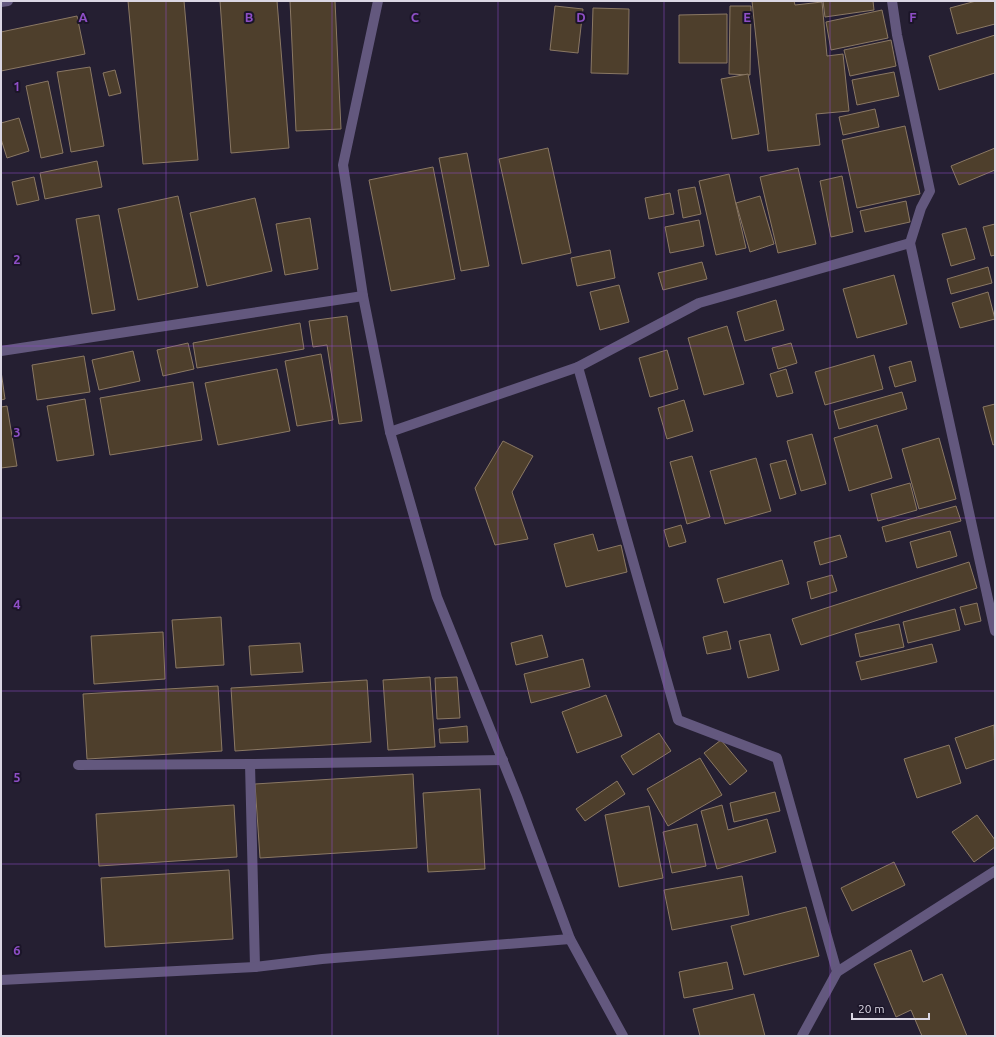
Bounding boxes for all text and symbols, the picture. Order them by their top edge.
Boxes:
text: A [78,10,88,24]
text: B [245,10,254,24]
text: C [411,10,420,24]
text: D [576,10,586,24]
text: E [743,10,751,24]
text: F [909,10,917,24]
text: 1 [13,79,21,93]
text: 2 [13,252,21,266]
text: 3 [13,425,21,439]
text: 4 [13,597,21,611]
text: 5 [13,770,21,784]
text: 6 [13,943,21,957]
scale bar [852,995,929,1021]
text: 20 m [858,1002,885,1015]

